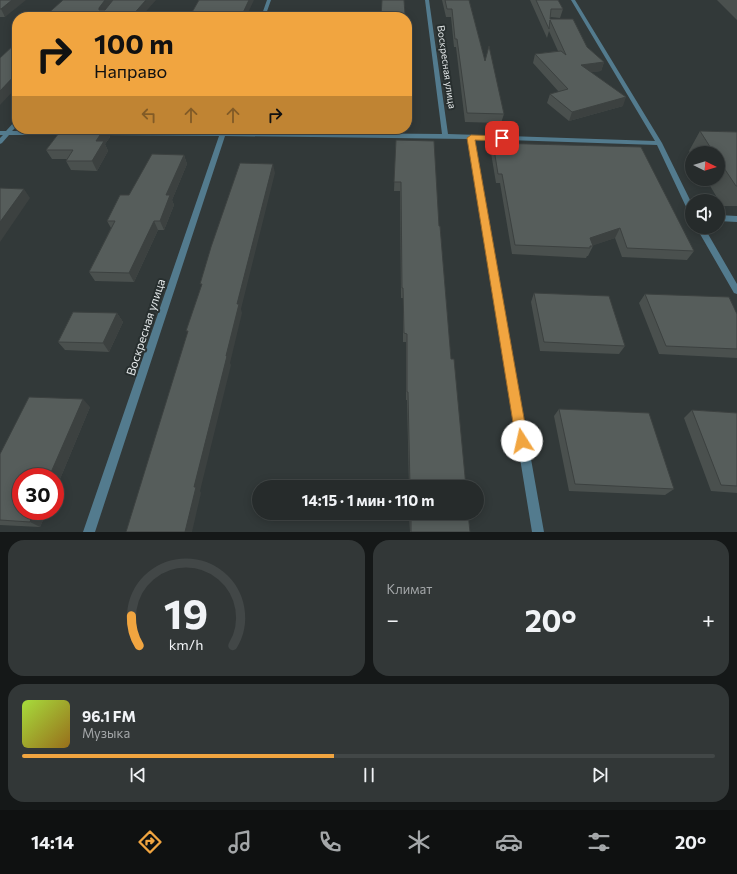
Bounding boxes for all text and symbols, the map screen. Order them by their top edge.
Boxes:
street label: Воскресная улица [435,24,459,110]
text: 100 m [94,26,174,60]
icon: right [28,28,80,80]
text: Направо [94,60,167,82]
icon: left [138,104,160,126]
icon: ahead [180,104,202,126]
icon: ahead [222,104,244,126]
icon: right [264,104,286,126]
pin [485,121,519,155]
icon: arrive [491,127,513,149]
north arrow [685,146,725,186]
map controls [685,146,725,234]
button: sound [685,194,725,234]
street label: Воскресная улица [123,277,167,377]
position arrow [501,420,543,462]
speed limit sign: 30 [12,468,64,520]
text: 14:15 · 1 мин · 110 m [302,491,434,509]
text: Климат [387,581,432,597]
text: 19 [164,587,208,638]
text: 20° [525,601,576,638]
text: − [387,606,399,633]
text: + [702,606,715,633]
text: km/h [169,635,204,653]
text: 96.1 FM [82,707,136,725]
text: Музыка [82,725,130,741]
icon: previous [127,764,149,786]
icon: pause [358,764,380,786]
icon: next [589,764,611,786]
icon: directions [136,828,164,856]
icon: music [226,828,254,856]
icon: phone [316,828,344,856]
icon: climate [405,828,433,856]
icon: car [495,828,523,856]
icon: filters [585,828,613,856]
text: 14:14 [31,831,74,853]
text: 20° [675,831,706,853]

